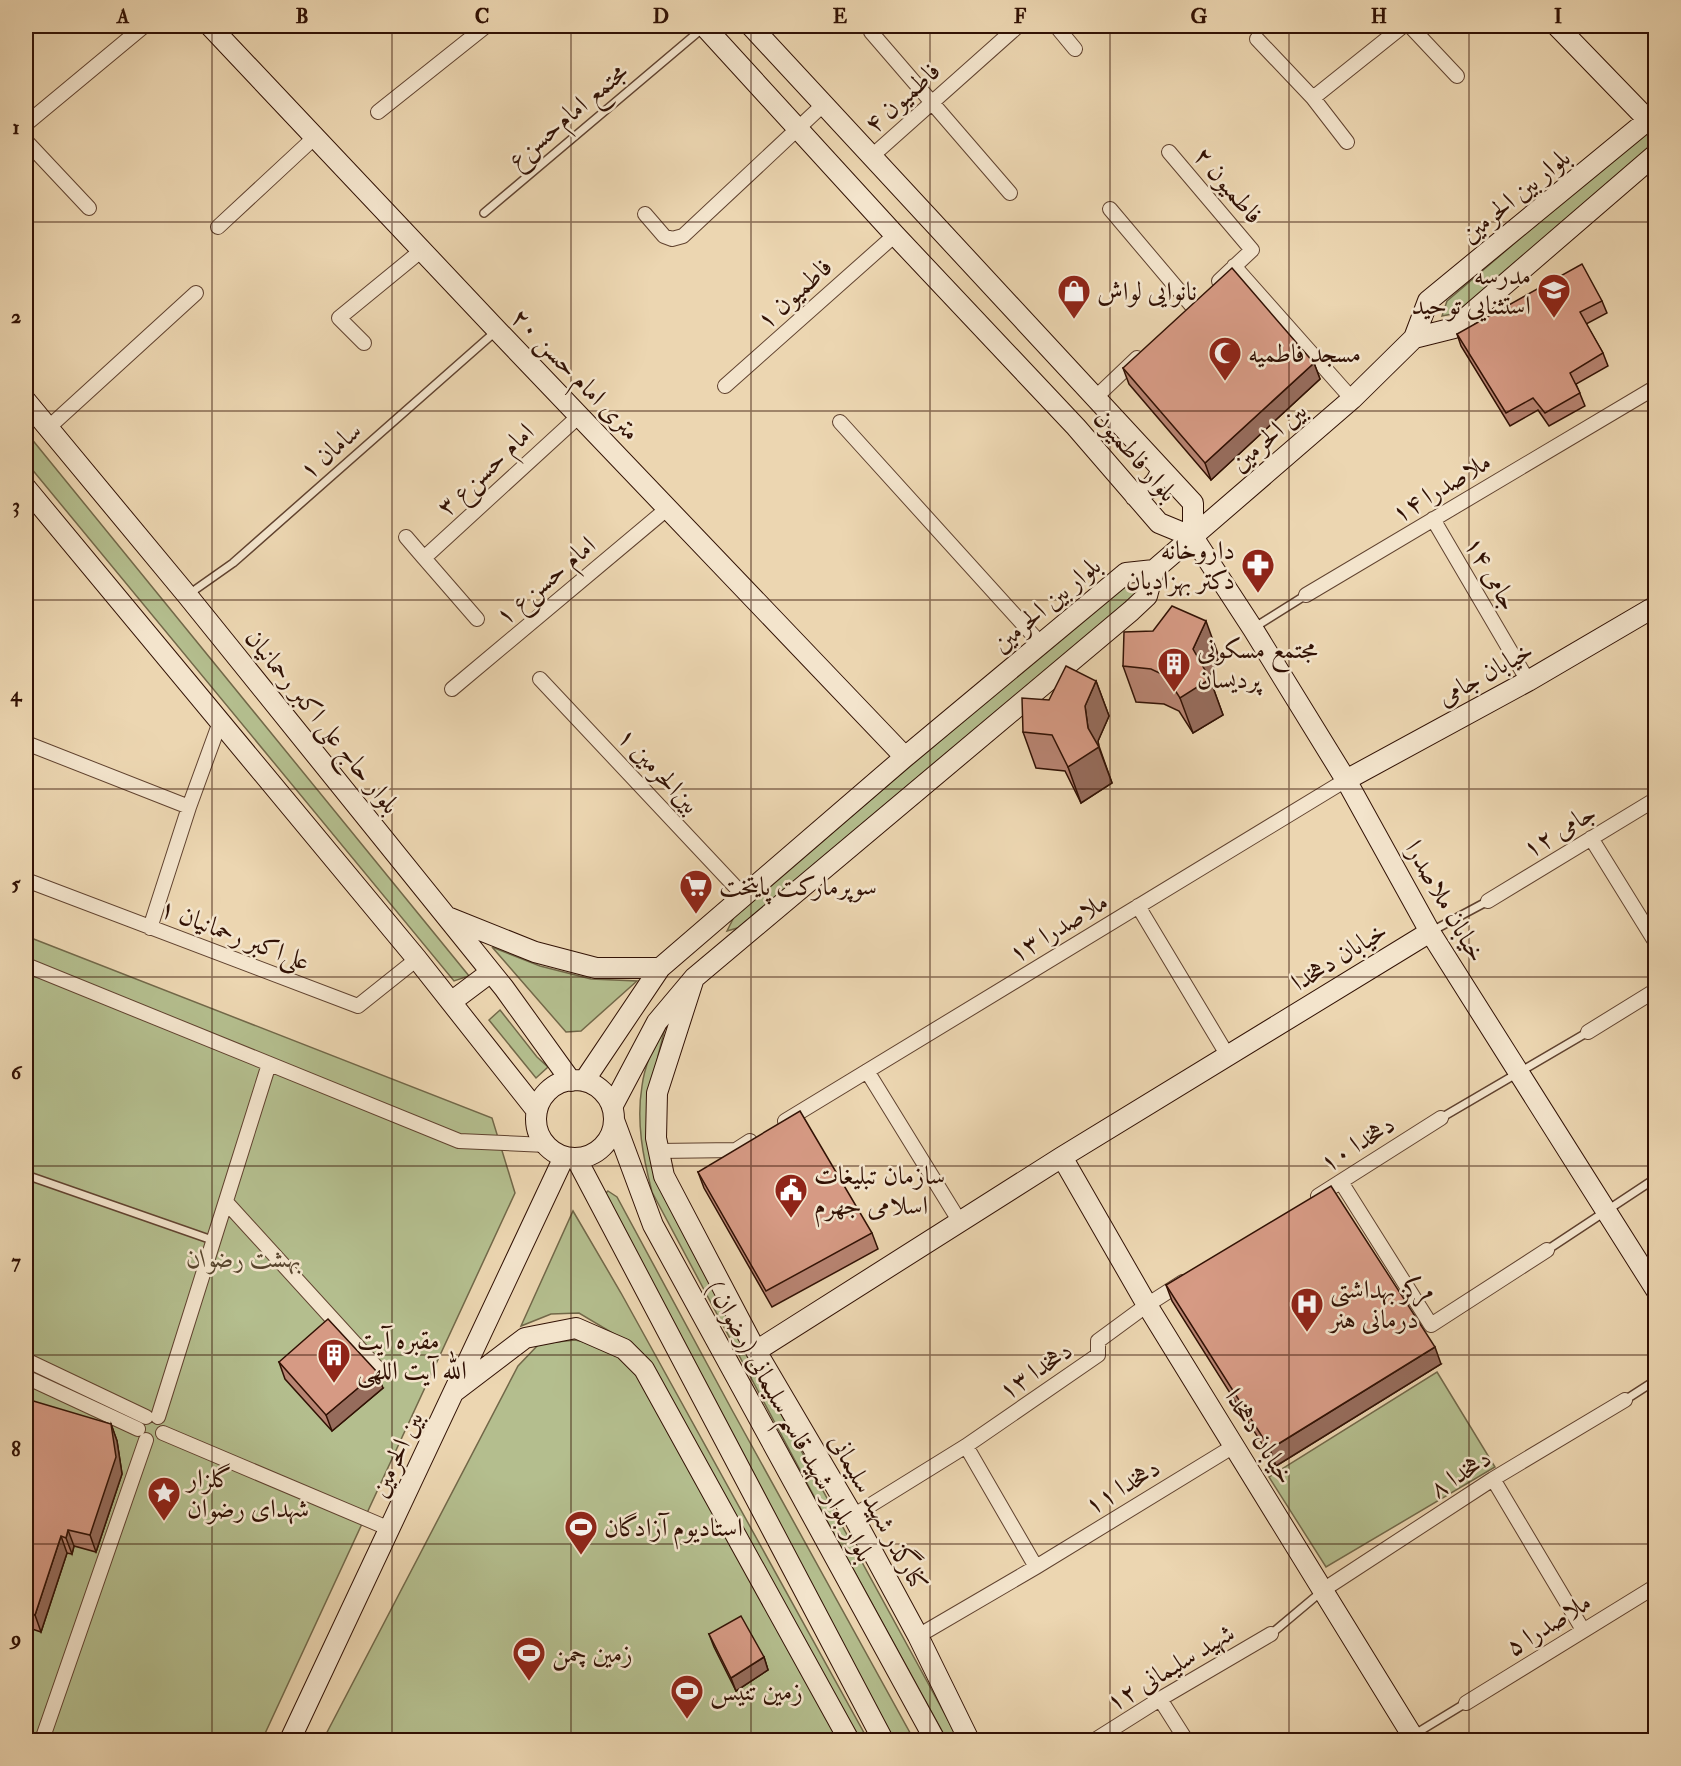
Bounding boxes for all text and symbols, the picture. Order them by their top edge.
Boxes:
text: A [116,4,130,29]
text: B [295,4,309,29]
text: C [475,4,489,29]
text: D [653,4,669,29]
text: E [833,4,848,29]
text: F [1014,4,1027,29]
text: G [1191,4,1208,29]
text: H [1371,4,1387,29]
text: I [1554,4,1562,29]
street label: فاطمیون ۴ [858,55,947,140]
street label: مجتمع امام‌حسن‌ع [501,56,639,181]
text: 1 [12,115,20,140]
street label: فاطمیون ۲ [1187,140,1270,231]
street label: بلوار بین الحرمین [1454,142,1577,250]
street label: فاطمیون ۱ [750,251,839,336]
place label: مدرسه استثنایی توحید [1412,260,1531,322]
school or university icon: مدرسه استثنایی توحید [1536,272,1572,319]
shop icon: نانوایی لواش [1056,273,1092,320]
place label: نانوایی لواش [1097,276,1197,308]
street label: ۲۰ متری امام حسن [500,302,647,452]
text: 2 [11,304,21,329]
mosque icon: مسجد فاطمیه [1207,335,1243,382]
place label: مسجد فاطمیه [1248,338,1361,370]
street label: بین الحرمین [1224,395,1313,479]
street label: بلوار فاطمیون [1086,403,1184,508]
street label: سامان ۱ [293,415,368,487]
street label: امام حسن‌ع ۳ [430,417,545,527]
street label: ملاصدرا ۱۴ [1386,446,1497,530]
text: 3 [12,493,20,518]
street label: امام حسن‌ع ۱ [489,529,606,637]
street label: جامی ۱۴ [1457,531,1525,616]
place label: داروخانه دکتر بهزادیان [1126,535,1235,597]
pharmacy icon: داروخانه دکتر بهزادیان [1240,547,1276,594]
street label: بلوار بین الحرمین [986,550,1108,660]
street label: بلوار حاج علی اکبر رحمانیان [232,623,407,825]
place label: مجتمع مسکونی پردیسان [1197,634,1318,696]
street label: خیابان جامی [1432,635,1539,713]
building icon: مجتمع مسکونی پردیسان [1156,646,1192,693]
text: 4 [10,682,23,707]
street label: بین‌الحرمین ۱ [610,721,706,820]
street label: جامی ۱۲ [1517,797,1602,865]
street label: خیابان ملاصدرا [1398,835,1493,968]
supermarket icon: سوپرمارکت پایتخت [678,868,714,915]
text: 5 [12,871,22,896]
place label: سوپرمارکت پایتخت [719,871,877,905]
street label: ملاصدرا ۱۳ [1003,886,1114,970]
street label: علی‌اکبر رحمانیان ۱ [154,892,314,980]
street label: خیابان دهخدا [1286,915,1393,999]
text: 6 [11,1060,23,1085]
street label: دهخدا ۱۰ [1314,1108,1401,1179]
place label: سازمان تبلیغات اسلامی جهرم [814,1160,945,1228]
public building icon: سازمان تبلیغات اسلامی جهرم [773,1172,809,1219]
park label: بهشت رضوان [186,1243,302,1275]
text: 7 [11,1249,21,1274]
place label: مرکز بهداشتی درمانی هنر [1327,1274,1434,1336]
street label: بلوار بلوار شهید قاسم سلیمانی (رضوان ) [691,1275,881,1572]
hospital icon: مرکز بهداشتی درمانی هنر [1289,1286,1325,1333]
place label: مقبره آیت الله آیت اللهی [357,1325,467,1388]
street label: دهخدا ۱۳ [992,1335,1079,1407]
building icon: مقبره آیت الله آیت اللهی [316,1337,352,1384]
street label: خیابان دهخدا [1217,1383,1301,1490]
street label: بین الحرمین [363,1406,431,1502]
street label: کنارگذر شهید سلیمانی [822,1426,937,1597]
text: 8 [11,1437,21,1462]
street label: دهخدا ۸ [1424,1442,1497,1506]
street label: دهخدا ۱۱ [1079,1452,1166,1522]
place label: گلزار شهدای رضوان [184,1463,309,1525]
place icon: گلزار شهدای رضوان [146,1475,182,1522]
sports icon: استادیوم آزادگان [563,1509,599,1556]
place label: استادیوم آزادگان [604,1512,743,1550]
street label: ملاصدرا ۵ [1500,1586,1597,1664]
street label: شهید سلیمانی ۱۲ [1100,1617,1241,1719]
text: 9 [9,1626,21,1651]
sports icon: زمین چمن [511,1635,547,1682]
place label: زمین چمن [552,1638,633,1671]
sports icon: زمین تنیس [669,1673,705,1720]
place label: زمین تنیس [710,1676,803,1709]

